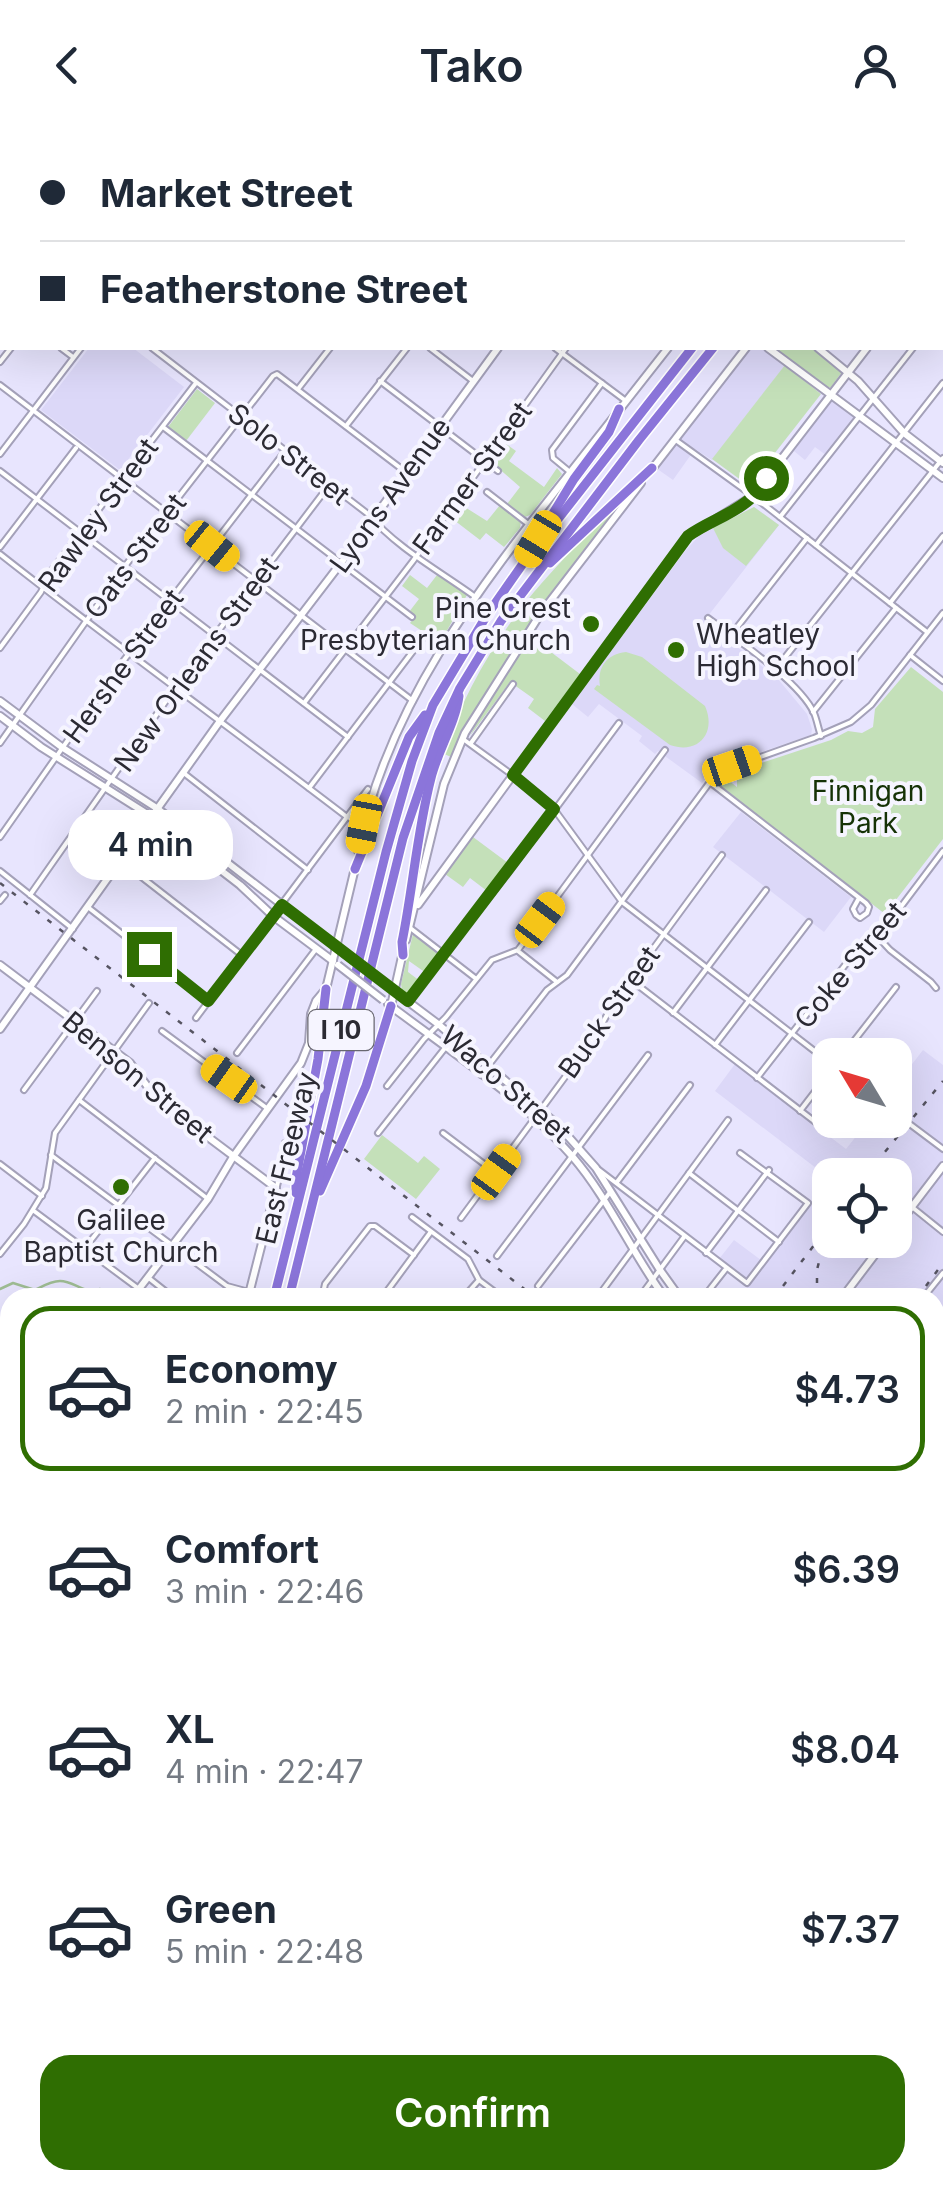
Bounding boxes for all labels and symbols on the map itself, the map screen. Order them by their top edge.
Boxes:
street label: Farmer Street [405,395,539,561]
street label: Solo Street [221,396,357,512]
street label: Lyons Avenue [322,411,458,579]
street label: Rawley Street [31,432,165,598]
route start [744,456,789,501]
street label: Oats Street [77,487,193,625]
car [510,506,566,572]
car [179,515,245,577]
street label: New Orleans Street [107,550,285,778]
street label: Hershe Street [56,582,190,750]
place label: Pine Crest Presbyterian Church [300,591,571,657]
marker: Pine Crest Presbyterian Church [580,613,602,635]
place label: Wheatley High School [696,617,856,683]
marker: Wheatley High School [665,639,687,661]
car [699,742,765,790]
park label: Finnigan Park [812,774,924,840]
car [344,792,384,856]
callout: 4 min [66,809,232,879]
car [510,887,570,953]
street label: Coke Street [787,895,913,1035]
route end [127,932,172,977]
street label: Buck Street [551,940,667,1084]
street label: Benson Street [56,1004,220,1150]
road number: I 10 [308,1010,374,1050]
street label: Waco Street [434,1018,578,1150]
north arrow [812,1038,912,1138]
car [196,1050,262,1108]
street label: East Freeway [248,1068,324,1248]
car [466,1139,526,1205]
marker: Galilee Baptist Church [110,1176,132,1198]
place label: Galilee Baptist Church [23,1203,219,1269]

